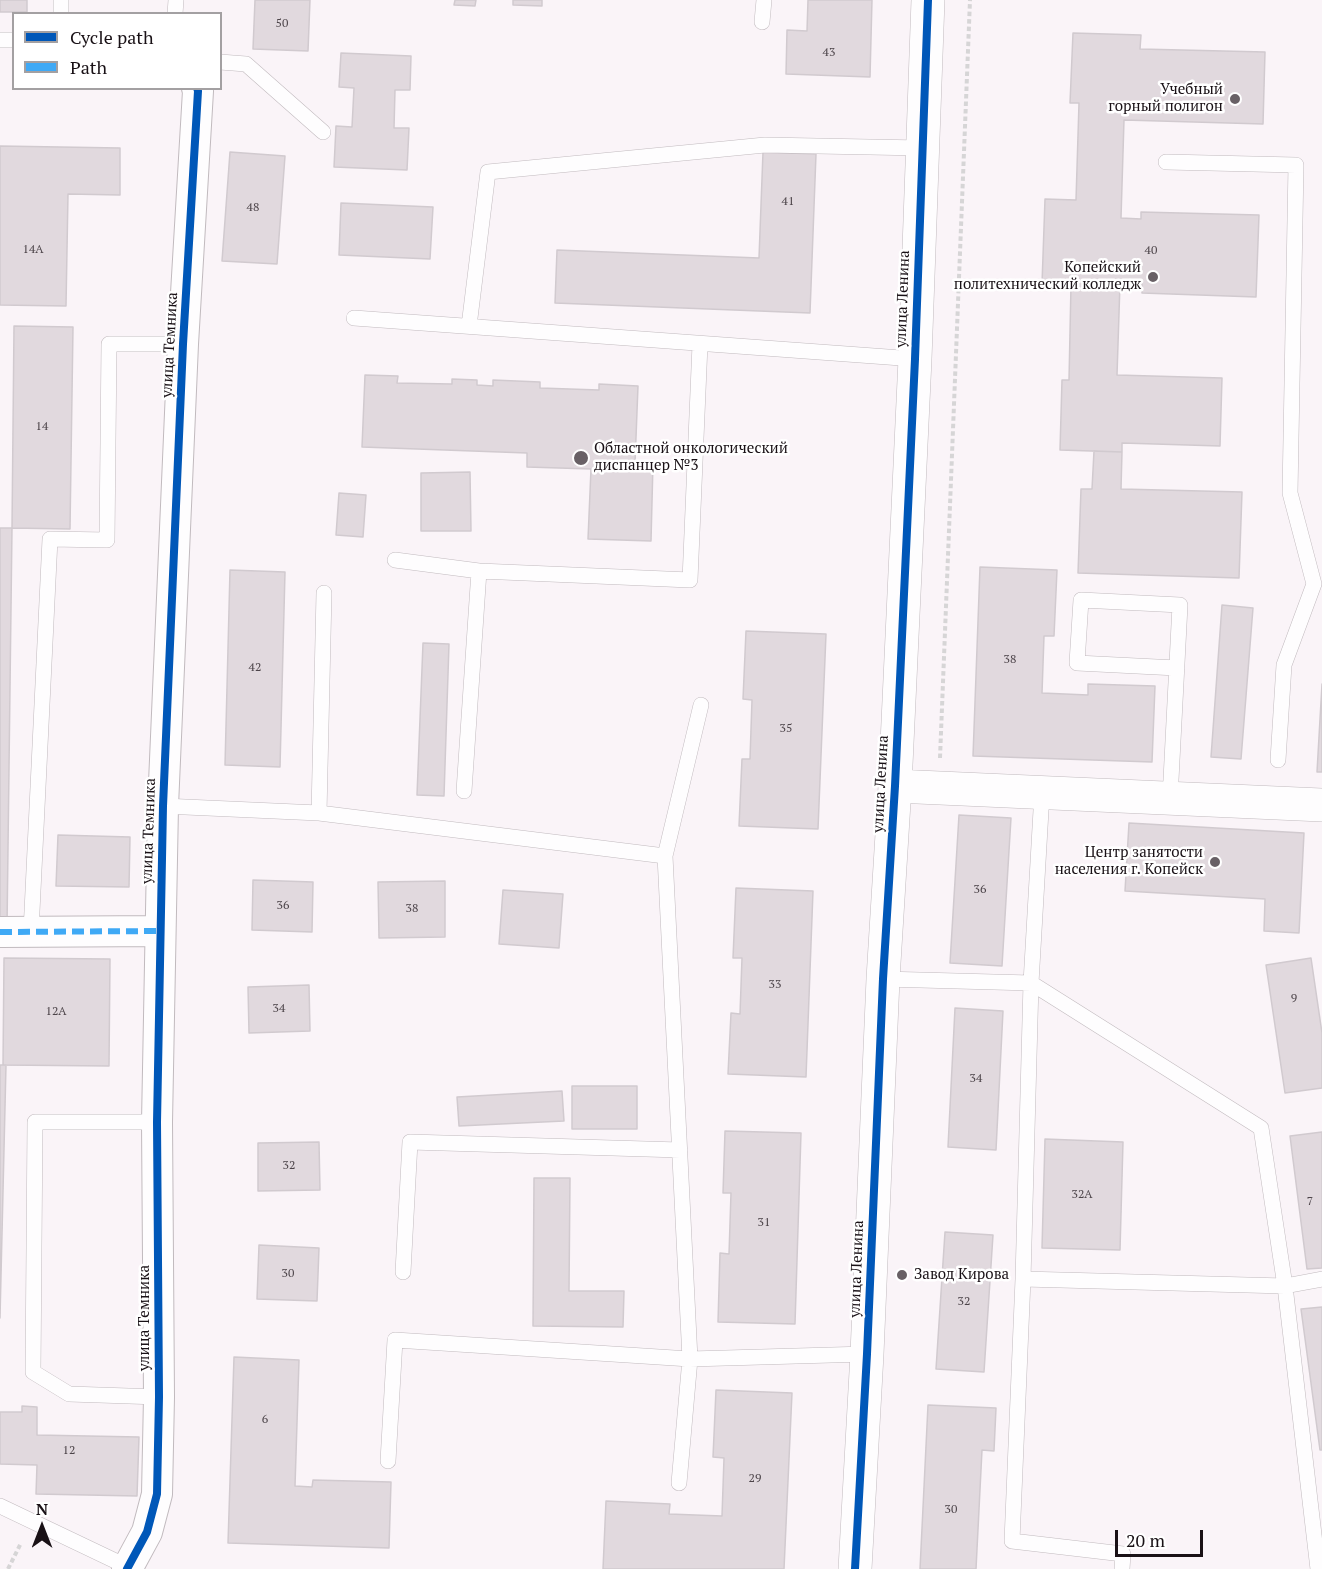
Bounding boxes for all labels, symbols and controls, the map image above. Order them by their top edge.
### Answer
legend [12,12,222,90]
house number: 50 [276,17,288,31]
text: Cycle path [70,25,154,49]
house number: 43 [823,46,835,60]
text: Path [70,55,107,79]
place label: Учебный горный полигон [1108,81,1223,116]
marker: Учебный горный полигон [1228,92,1242,106]
house number: 41 [782,195,794,209]
house number: 48 [247,201,259,215]
house number: 14А [23,243,43,257]
house number: 40 [1145,244,1157,258]
street label: улица Ленина [892,250,914,348]
place label: Копейский политехнический колледж [954,259,1141,294]
marker: Копейский политехнический колледж [1146,270,1160,284]
street label: улица Темника [158,292,182,398]
house number: 14 [36,420,48,434]
place label: Областной онкологический диспанцер №3 [594,440,788,475]
marker: Областной онкологический диспанцер №3 [572,449,590,467]
house number: 38 [1004,653,1016,667]
house number: 42 [249,661,261,675]
house number: 35 [780,722,792,736]
street label: улица Ленина [869,735,893,833]
street label: улица Темника [138,778,160,884]
place label: Центр занятости населения г. Копейск [1055,844,1203,879]
marker: Центр занятости населения г. Копейск [1208,855,1222,869]
house number: 36 [974,883,986,897]
house number: 36 [277,899,289,913]
house number: 38 [406,902,418,916]
house number: 33 [769,978,781,992]
house number: 9 [1291,992,1297,1006]
house number: 34 [273,1002,285,1016]
house number: 12А [46,1005,66,1019]
house number: 34 [970,1072,982,1086]
house number: 32 [283,1159,295,1173]
house number: 32А [1072,1188,1092,1202]
house number: 7 [1307,1195,1313,1209]
house number: 31 [758,1216,770,1230]
street label: улица Ленина [846,1220,868,1318]
street label: улица Темника [136,1265,154,1371]
place label: Завод Кирова [914,1266,1009,1284]
house number: 30 [282,1267,294,1281]
marker: Завод Кирова [895,1268,909,1282]
house number: 32 [958,1295,970,1309]
house number: 6 [262,1413,268,1427]
house number: 12 [63,1444,75,1458]
house number: 29 [749,1472,761,1486]
north arrow [12,1497,72,1557]
text: N [36,1498,48,1520]
house number: 30 [945,1503,957,1517]
scale bar [1118,1518,1206,1556]
text: 20 m [1126,1528,1165,1552]

